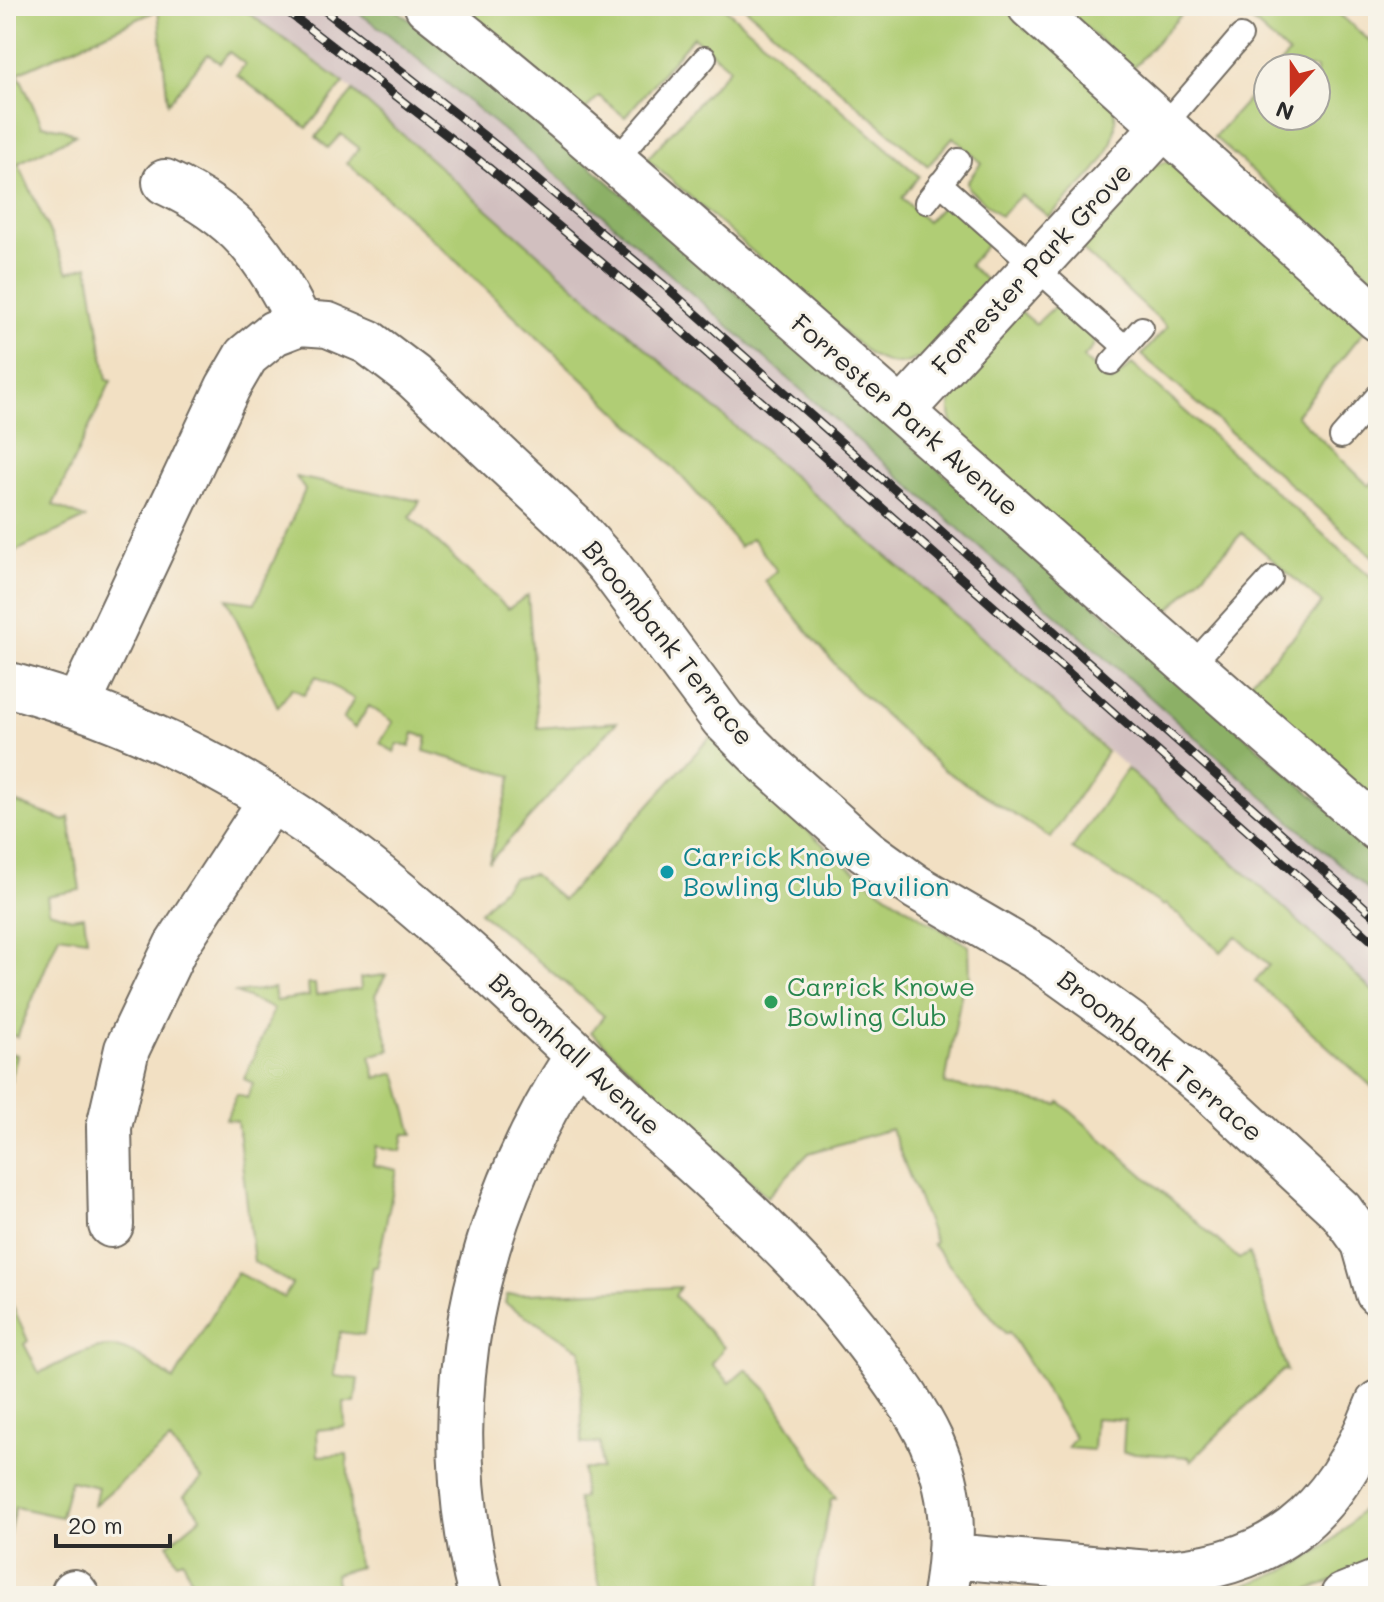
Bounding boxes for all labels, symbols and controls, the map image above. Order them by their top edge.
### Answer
north arrow [1252,52,1332,132]
text: N [1272,95,1298,128]
street label: Forrester Park Grove [924,155,1139,382]
street label: Forrester Park Avenue [785,306,1027,523]
street label: Broombank Terrace [576,533,762,752]
place label: Carrick Knowe Bowling Club Pavilion [683,839,949,903]
marker: Carrick Knowe Bowling Club Pavilion [658,863,676,881]
street label: Broombank Terrace [1051,962,1270,1148]
street label: Broomhall Avenue [483,965,669,1142]
place label: Carrick Knowe Bowling Club [787,969,975,1033]
marker: Carrick Knowe Bowling Club [762,993,780,1011]
scale bar [56,1498,170,1548]
text: 20 m [68,1509,123,1540]

